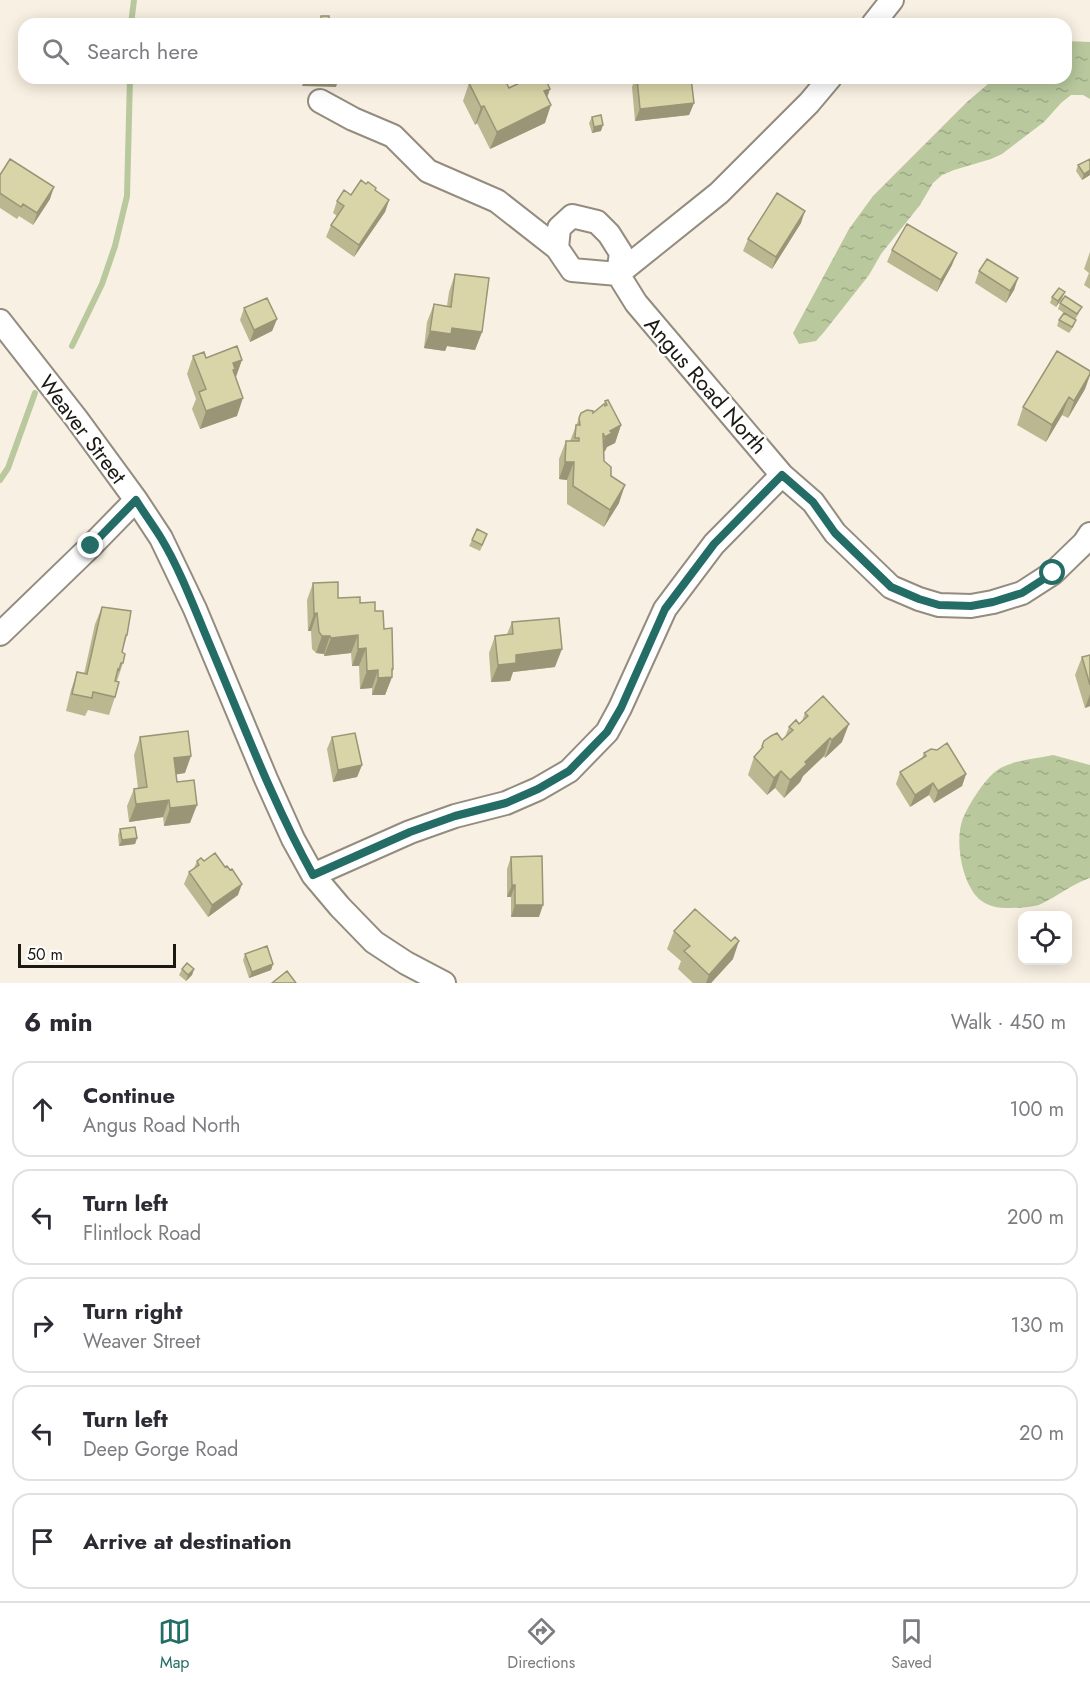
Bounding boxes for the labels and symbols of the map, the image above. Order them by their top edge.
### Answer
street label: Angus Road North [637,309,775,461]
street label: Weaver Street [31,368,135,491]
route end [77,532,103,558]
route start [1039,559,1065,585]
scale bar [18,941,176,968]

